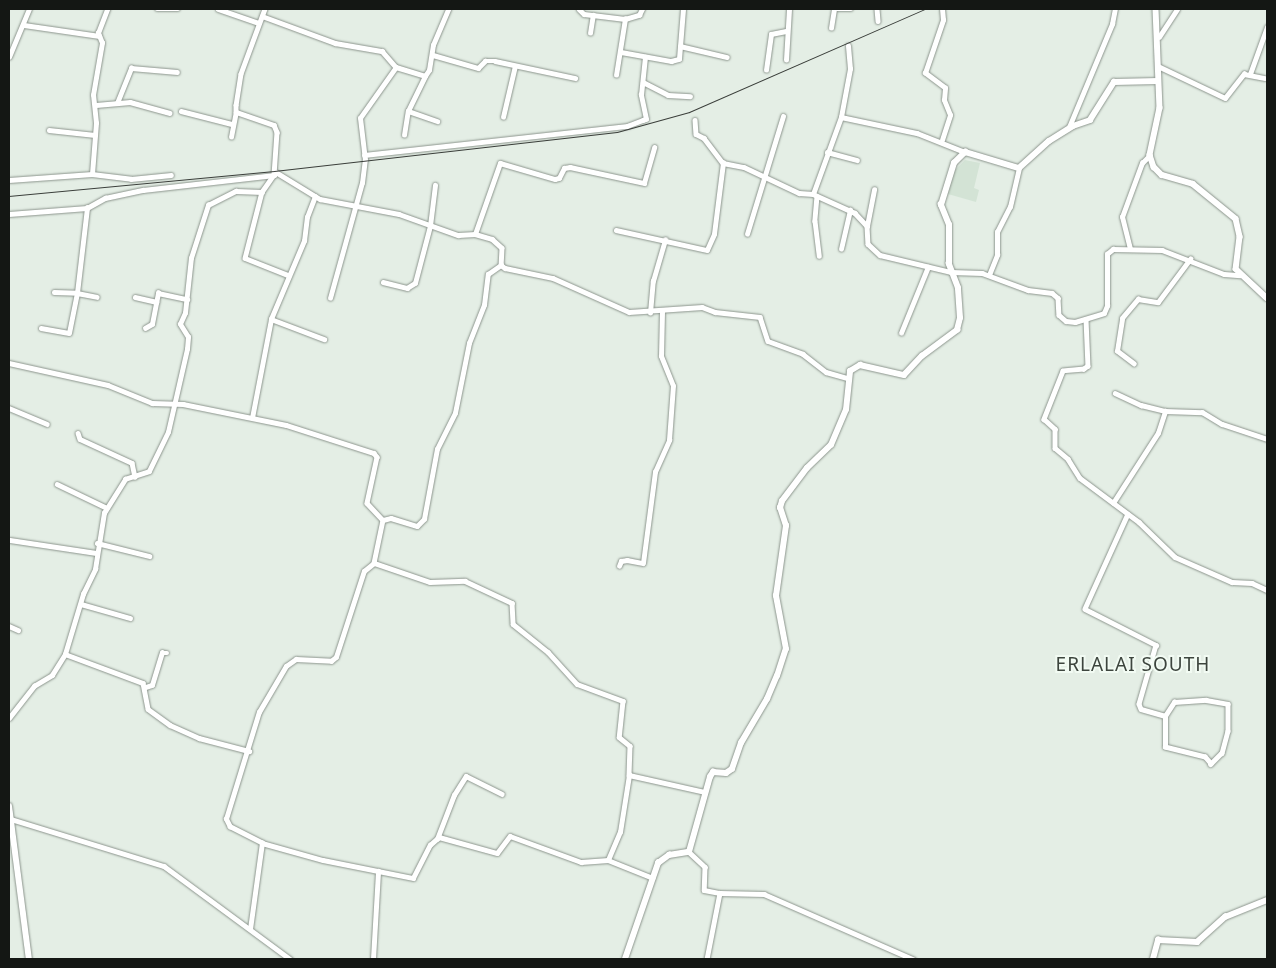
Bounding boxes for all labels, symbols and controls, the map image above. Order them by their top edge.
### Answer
district label: ERLALAI SOUTH [1054,654,1212,676]

